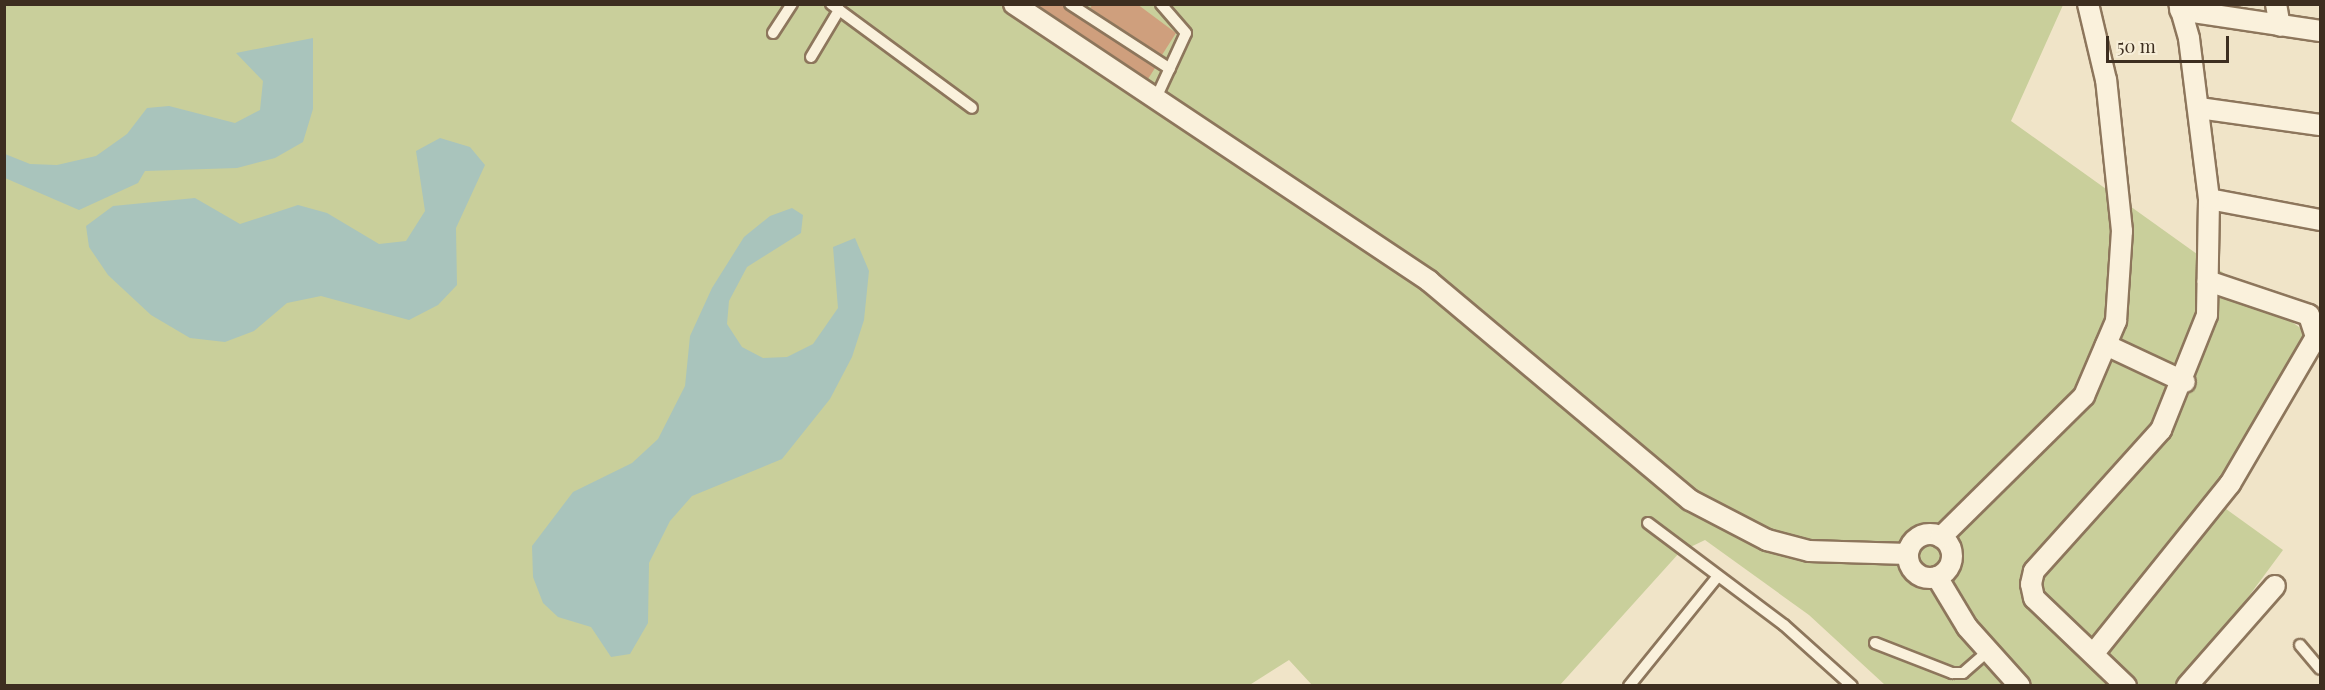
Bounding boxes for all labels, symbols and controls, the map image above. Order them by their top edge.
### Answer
scale bar [2109,24,2232,62]
text: 50 m [2117,34,2156,58]

